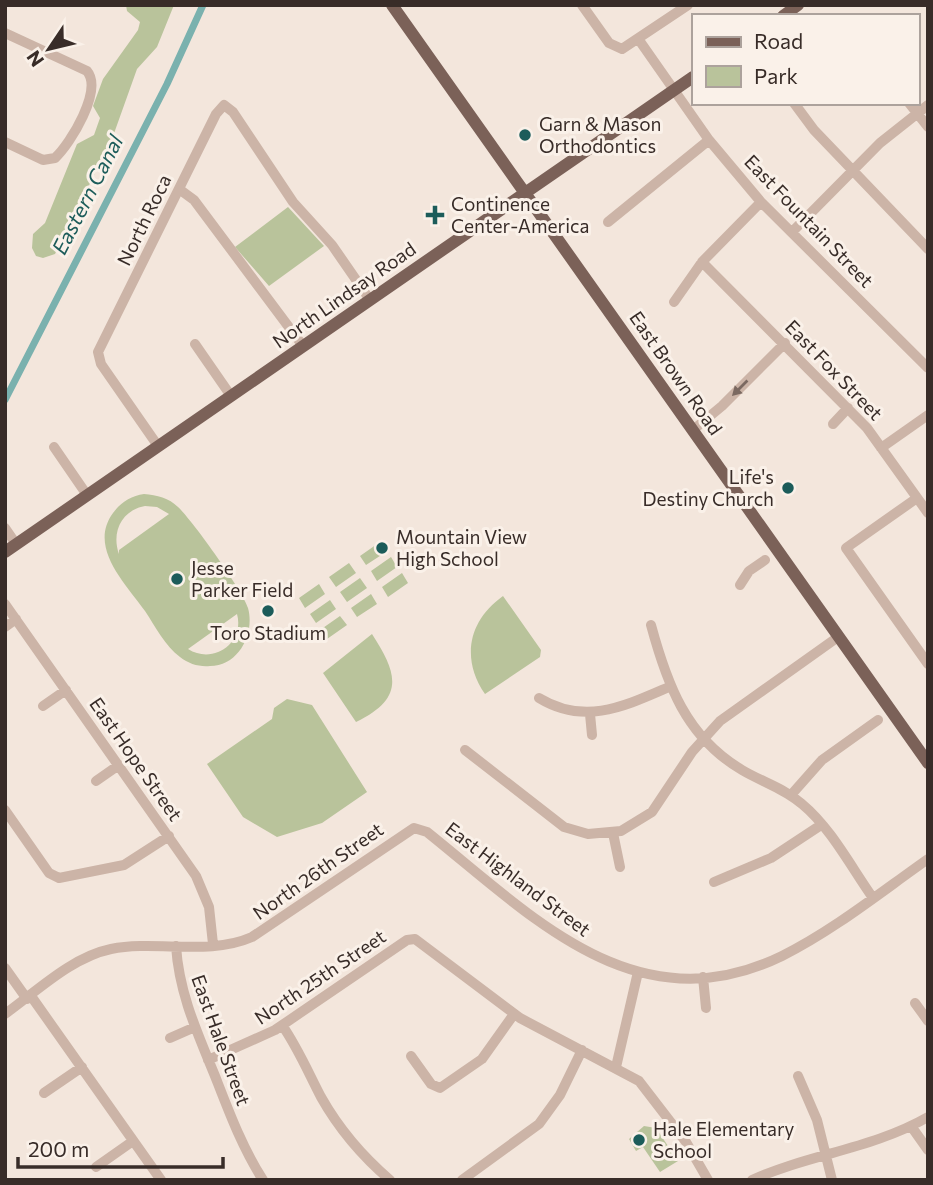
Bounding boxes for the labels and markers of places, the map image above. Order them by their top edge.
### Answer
place label: Garn & Mason Orthodontics [539,112,661,157]
marker: Garn & Mason Orthodontics [517,127,533,143]
place label: Continence Center-America [451,192,589,237]
marker: Continence Center-America [425,205,445,225]
place label: Life's Destiny Church [643,465,774,510]
marker: Life's Destiny Church [780,480,796,496]
place label: Mountain View High School [396,525,527,570]
marker: Mountain View High School [374,540,390,556]
place label: Jesse Parker Field [191,556,293,601]
marker: Jesse Parker Field [169,571,185,587]
marker: Toro Stadium [260,603,276,619]
place label: Toro Stadium [210,621,326,644]
place label: Hale Elementary School [653,1117,795,1162]
marker: Hale Elementary School [631,1132,647,1148]

